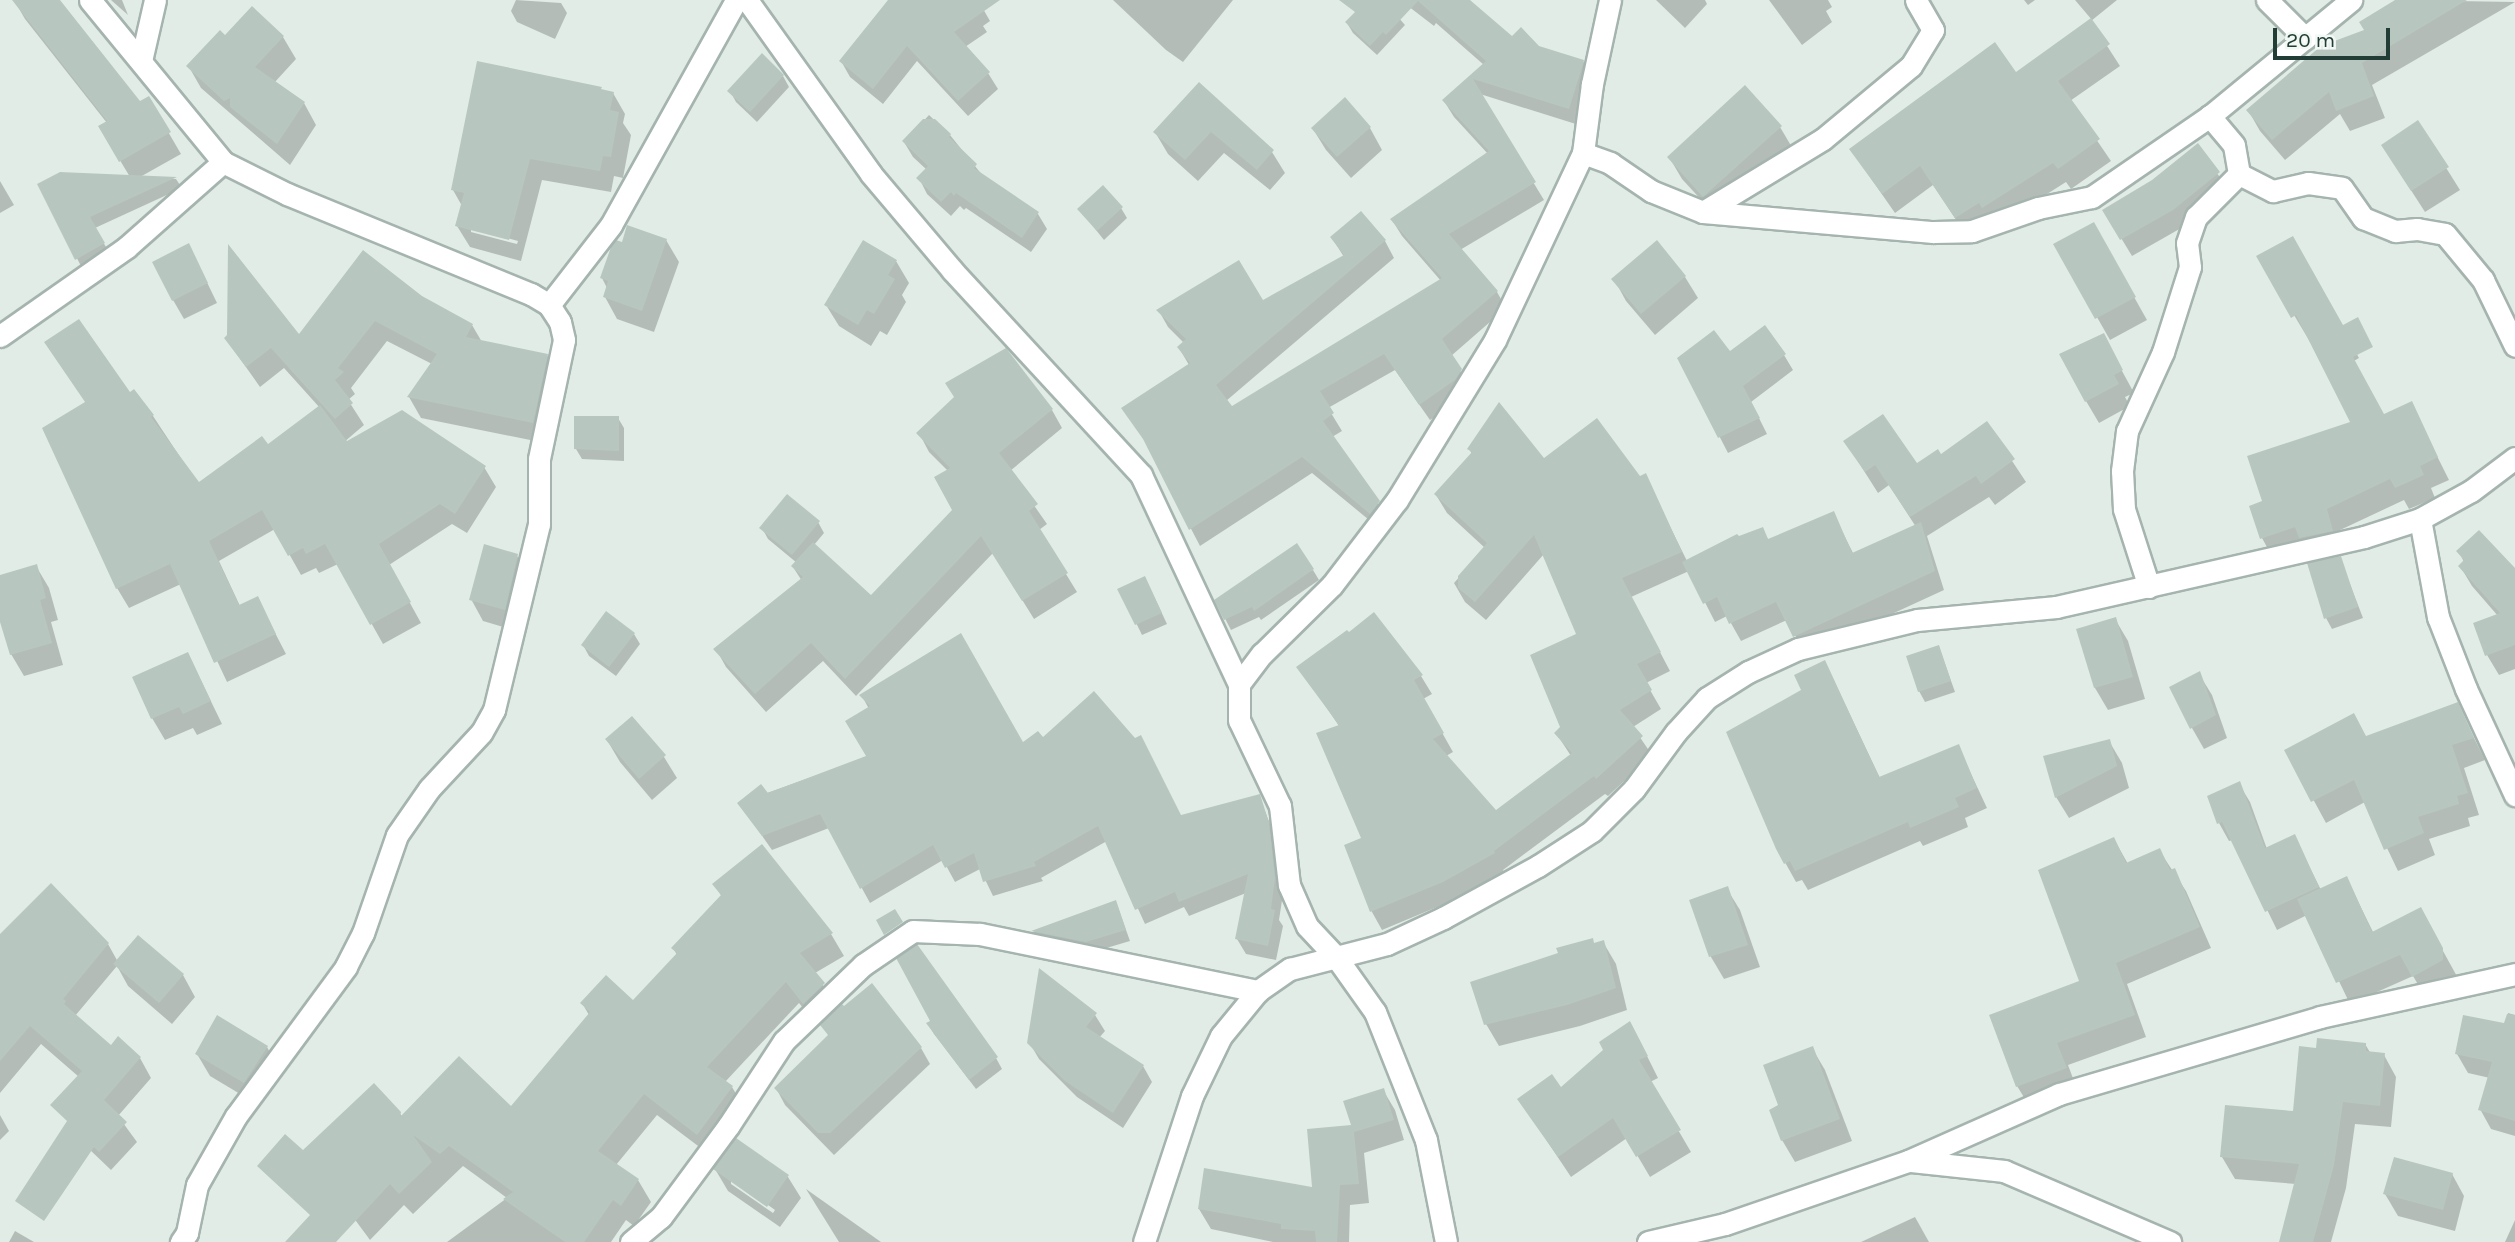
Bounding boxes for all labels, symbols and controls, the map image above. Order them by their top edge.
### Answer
scale bar [2277,14,2394,58]
text: 20 m [2286,28,2335,52]

